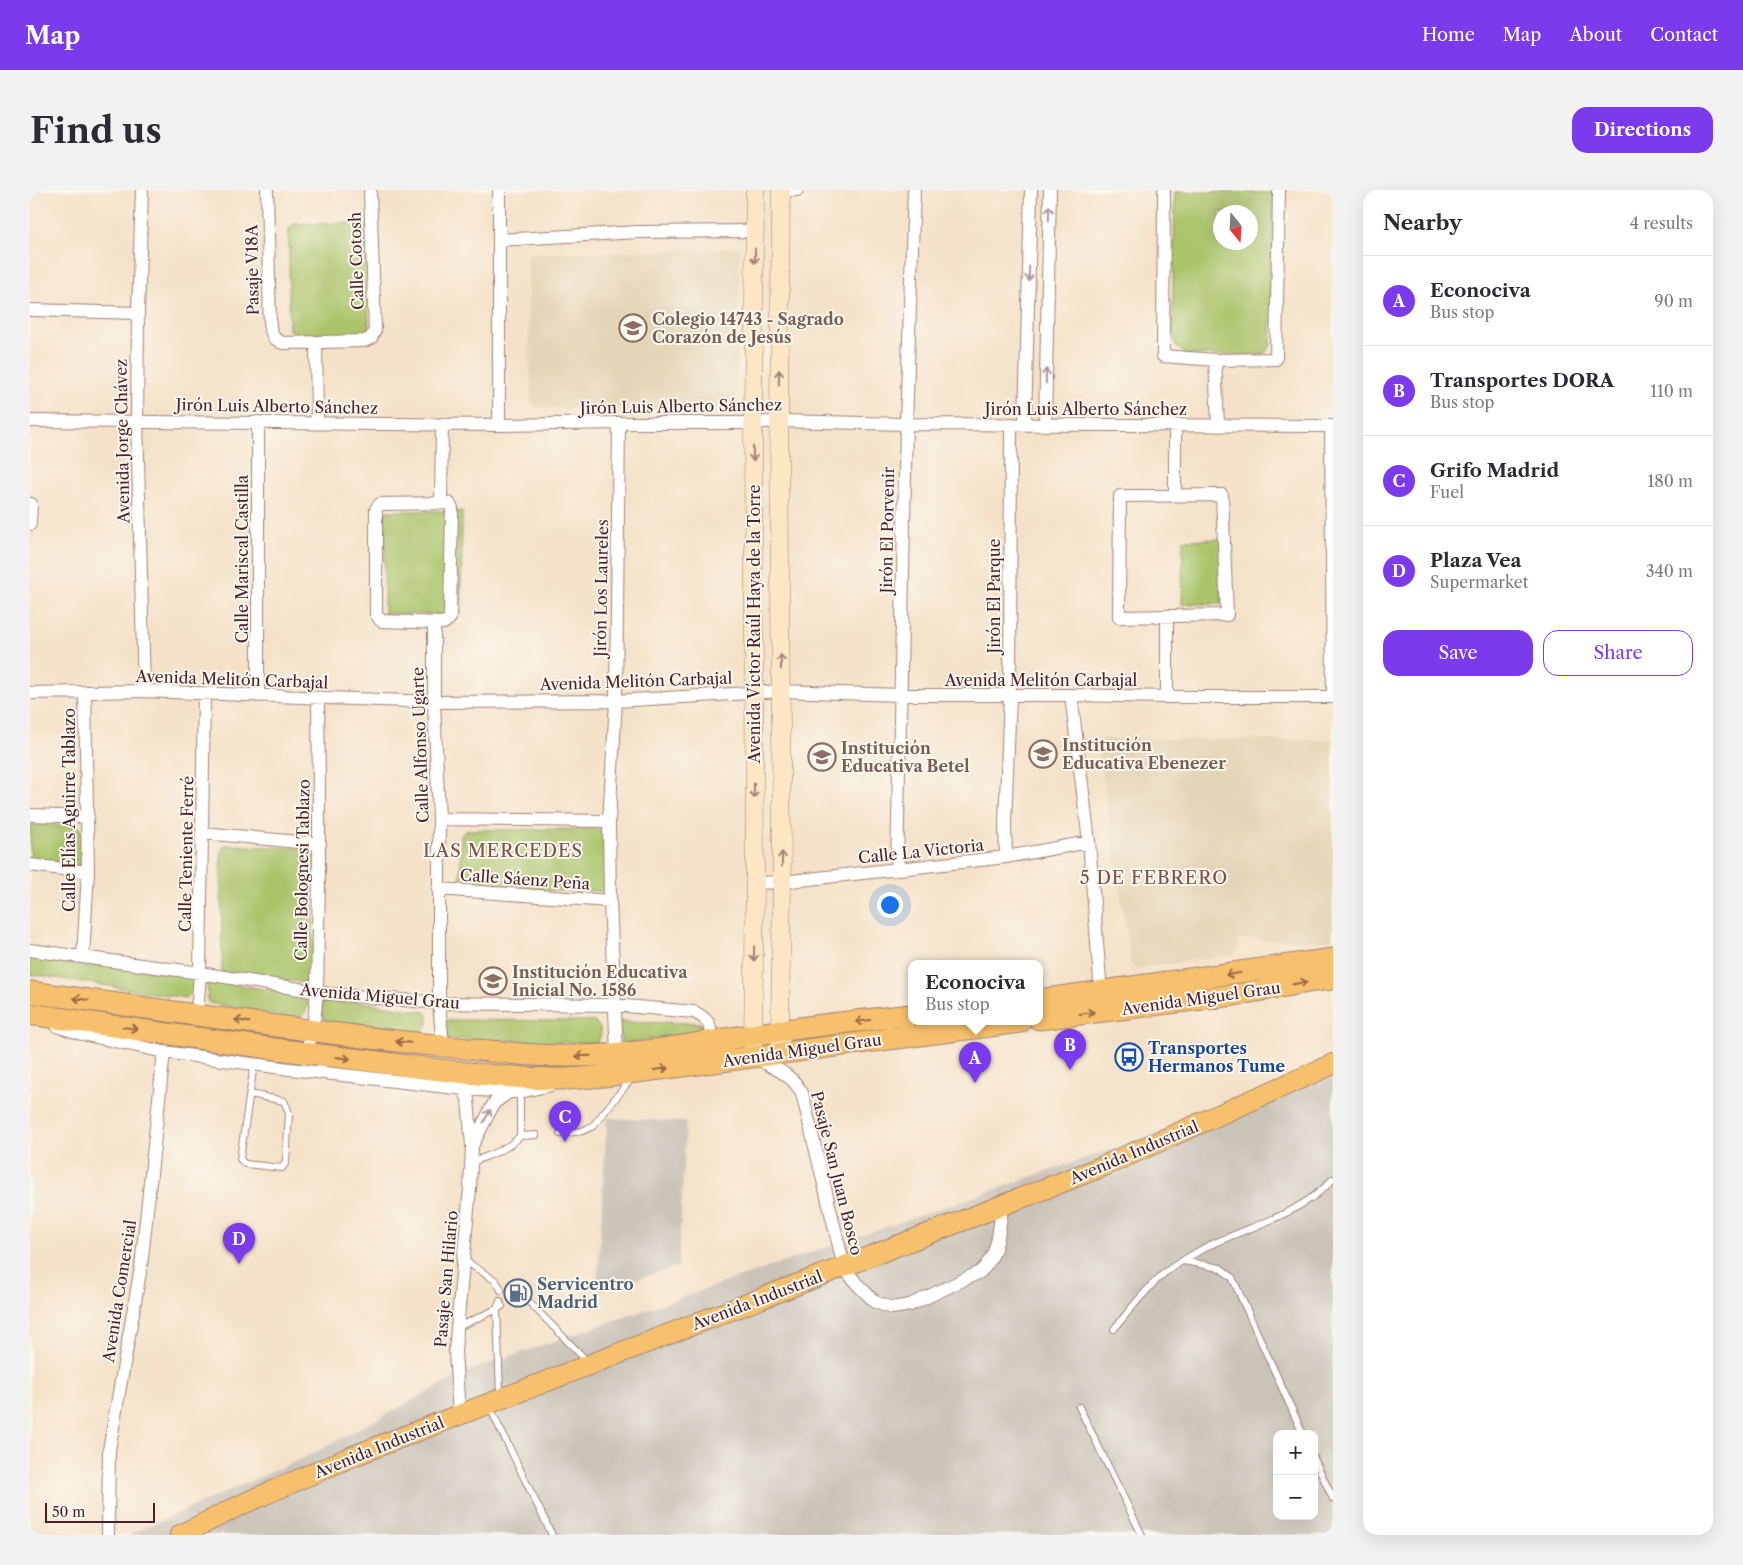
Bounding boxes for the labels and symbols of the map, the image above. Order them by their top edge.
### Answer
north arrow [1213,205,1258,250]
one-way arrow [1045,206,1054,222]
street label: Calle Cotosh [344,212,368,310]
street label: Pasaje V18A [241,223,263,316]
one-way arrow [750,248,760,264]
one-way arrow [1024,265,1034,281]
place label: Colegio 14743 - Sagrado Corazón de Jesús [652,309,844,347]
school or university icon: Colegio 14743 - Sagrado Corazón de Jesús [618,313,648,343]
street label: Avenida Jorge Chávez [111,359,133,524]
one-way arrow [1041,368,1051,384]
one-way arrow [774,369,784,385]
street label: Jirón Luis Alberto Sánchez [173,394,378,418]
street label: Jirón Luis Alberto Sánchez [577,394,782,418]
street label: Jirón Luis Alberto Sánchez [982,399,1187,419]
one-way arrow [748,445,758,461]
street label: Jirón El Porvenir [876,466,898,597]
street label: Calle Mariscal Castilla [232,474,252,643]
street label: Avenida Víctor Raúl Haya de la Torre [744,484,764,765]
street label: Jirón Los Laureles [590,519,612,660]
street label: Jirón El Parque [984,538,1004,657]
one-way arrow [776,654,786,670]
street label: Avenida Melitón Carbajal [134,666,329,692]
street label: Calle Alfonso Ugarte [407,667,433,823]
street label: Avenida Melitón Carbajal [538,668,733,694]
street label: Avenida Melitón Carbajal [944,670,1138,690]
street label: Calle Elías Aguirre Tablazo [59,708,79,912]
place label: Institución Educativa Ebenezer [1062,735,1226,773]
place label: Institución Educativa Betel [841,738,970,776]
school or university icon: Institución Educativa Ebenezer [1028,739,1058,769]
school or university icon: Institución Educativa Betel [807,742,837,772]
street label: Calle Teniente Ferré [175,776,197,932]
street label: Calle Bolognesi Tablazo [290,779,314,961]
one-way arrow [749,782,759,799]
street label: Calle La Victoria [857,834,985,868]
district label: LAS MERCEDES [423,840,583,862]
one-way arrow [777,851,787,868]
street label: Calle Sáenz Peña [459,864,591,894]
district label: 5 DE FEBRERO [1080,867,1228,889]
your location [877,892,903,918]
one-way arrow [749,945,759,961]
place label: Institución Educativa Inicial No. 1586 [512,962,688,1000]
school or university icon: Institución Educativa Inicial No. 1586 [478,966,508,996]
one-way arrow [1225,969,1241,979]
street label: Avenida Miguel Grau [1119,977,1282,1019]
one-way arrow [1292,978,1308,988]
street label: Avenida Miguel Grau [298,979,461,1013]
one-way arrow [74,994,90,1004]
one-way arrow [1079,1008,1095,1018]
one-way arrow [235,1016,251,1026]
one-way arrow [855,1016,871,1026]
one-way arrow [122,1024,138,1034]
street label: Avenida Miguel Grau [720,1029,883,1071]
pin: B [1054,1029,1086,1070]
one-way arrow [396,1037,412,1047]
place label: Transportes Hermanos Tume [1148,1038,1285,1076]
pin: A [959,1042,991,1083]
bus stop icon: Transportes Hermanos Tume [1114,1042,1144,1072]
one-way arrow [575,1051,591,1061]
one-way arrow [335,1053,351,1063]
one-way arrow [653,1064,669,1074]
street label: Pasaje San Juan Bosco [807,1089,867,1257]
pin: C [549,1101,581,1142]
one-way arrow [483,1109,492,1124]
street label: Avenida Industrial [1066,1116,1202,1189]
street label: Pasaje San Hilario [430,1210,462,1348]
street label: Avenida Comercial [98,1218,140,1365]
pin: D [223,1223,255,1264]
street label: Avenida Industrial [688,1266,825,1334]
place label: Servicentro Madrid [537,1274,634,1312]
fuel station icon: Servicentro Madrid [503,1278,533,1308]
street label: Avenida Industrial [310,1412,447,1483]
scale bar [45,1500,155,1523]

